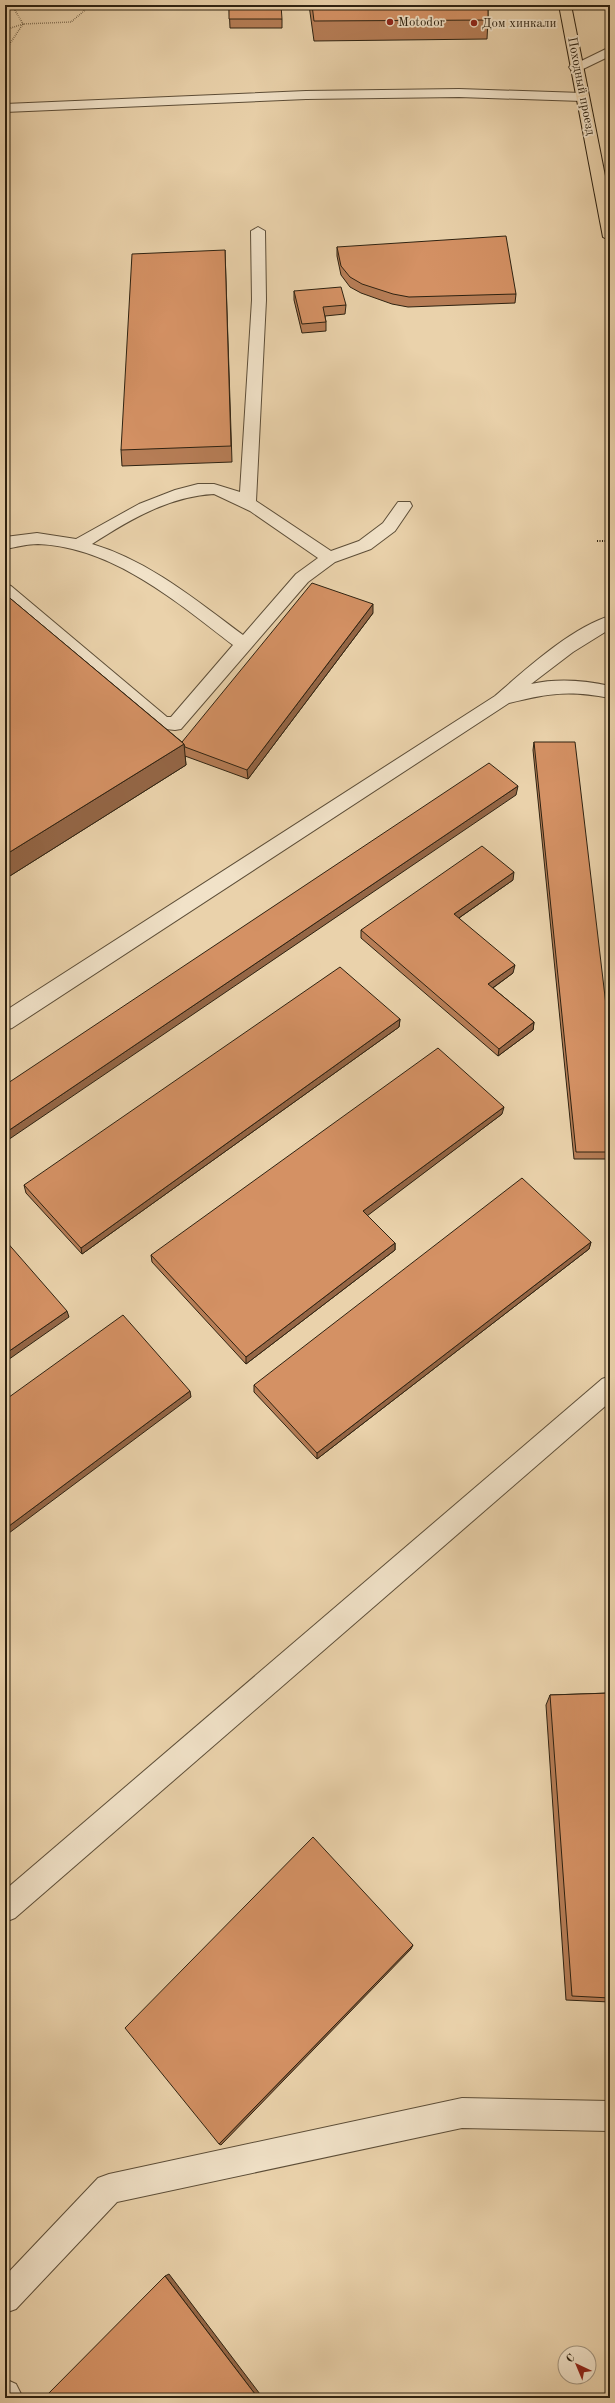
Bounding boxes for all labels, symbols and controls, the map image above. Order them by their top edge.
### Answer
place label: Motodor [398,16,446,29]
marker: Motodor [385,17,395,27]
place label: Дом хинкали [482,17,557,30]
marker: Дом хинкали [469,18,479,28]
street label: Походный проезд [565,36,597,137]
north arrow [557,2345,597,2385]
text: С [565,2352,578,2365]

